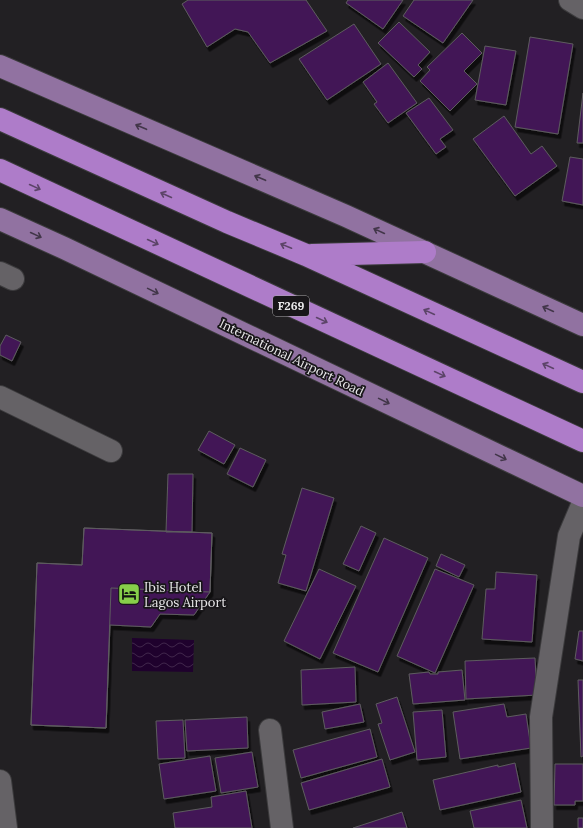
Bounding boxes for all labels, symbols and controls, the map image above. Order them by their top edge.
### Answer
one-way arrow [135,122,147,130]
one-way arrow [254,174,266,181]
one-way arrow [29,183,41,191]
one-way arrow [161,191,173,198]
one-way arrow [373,227,385,234]
one-way arrow [29,232,41,239]
one-way arrow [147,239,159,246]
one-way arrow [280,242,292,250]
one-way arrow [147,288,159,295]
road number: F269 [273,296,309,316]
one-way arrow [542,305,554,312]
one-way arrow [424,307,436,315]
street label: International Airport Road [217,315,367,400]
one-way arrow [316,317,328,324]
one-way arrow [542,362,554,369]
one-way arrow [434,371,446,378]
one-way arrow [378,398,390,405]
one-way arrow [495,454,507,461]
place label: Ibis Hotel Lagos Airport [144,579,226,611]
hotel icon: Ibis Hotel Lagos Airport [116,581,142,607]

